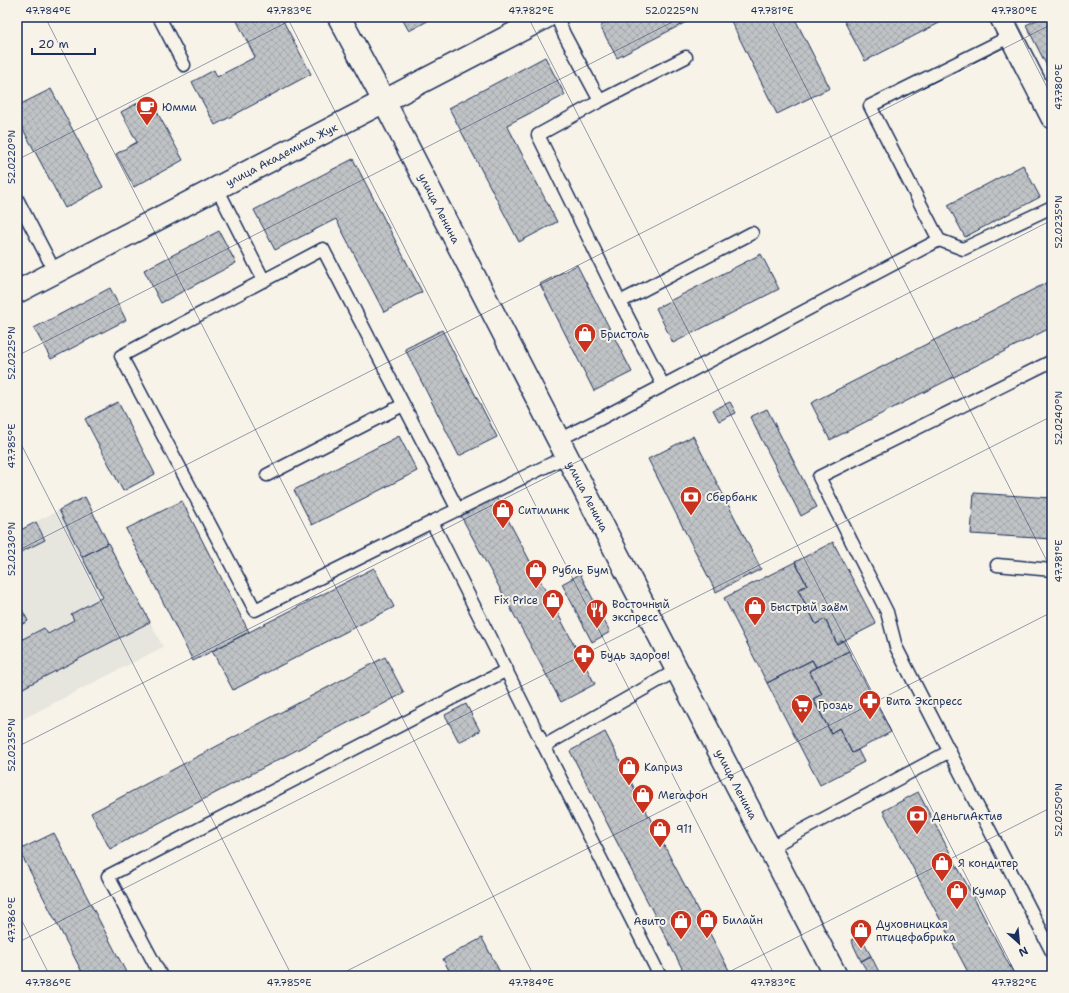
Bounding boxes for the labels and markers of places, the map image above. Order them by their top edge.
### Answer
cafe icon: Юмми [134,94,160,127]
place label: Юмми [162,100,197,115]
shop icon: Бристоль [572,321,598,354]
place label: Бристоль [600,327,650,342]
bank icon: Сбербанк [678,484,704,517]
place label: Сбербанк [706,490,757,505]
shop icon: Ситилинк [490,497,516,530]
place label: Ситилинк [518,503,570,518]
shop icon: Рубль Бум [523,557,549,590]
place label: Рубль Бум [552,563,609,578]
shop icon: Fix Price [540,587,566,620]
place label: Fix Price [494,593,538,608]
shop icon: Быстрый заём [742,594,768,627]
restaurant icon: Восточный экспресс [584,597,610,630]
place label: Восточный экспресс [612,597,670,625]
place label: Быстрый заём [770,600,849,615]
pharmacy icon: Будь здоров! [571,642,597,675]
place label: Будь здоров! [600,648,670,663]
pharmacy icon: Вита Экспресс [857,688,883,721]
supermarket icon: Гроздь [789,692,815,725]
place label: Вита Экспресс [886,694,963,709]
place label: Гроздь [818,698,853,713]
shop icon: Каприз [616,754,642,787]
place label: Каприз [644,760,683,775]
shop icon: Мегафон [630,782,656,815]
place label: Мегафон [658,788,708,803]
bank icon: ДеньгиАктив [904,803,930,836]
place label: ДеньгиАктив [932,809,1002,824]
shop icon: 911 [647,816,673,849]
place label: 911 [676,822,692,837]
shop icon: Я кондитер [929,850,955,883]
place label: Я кондитер [958,856,1018,871]
shop icon: Кумар [944,878,970,911]
place label: Кумар [972,884,1007,899]
shop icon: Билайн [694,907,720,940]
shop icon: Авито [668,908,694,941]
place label: Билайн [722,913,763,928]
place label: Авито [633,914,666,929]
shop icon: Духовницкая птицефабрика [848,917,874,950]
place label: Духовницкая птицефабрика [876,917,956,945]

